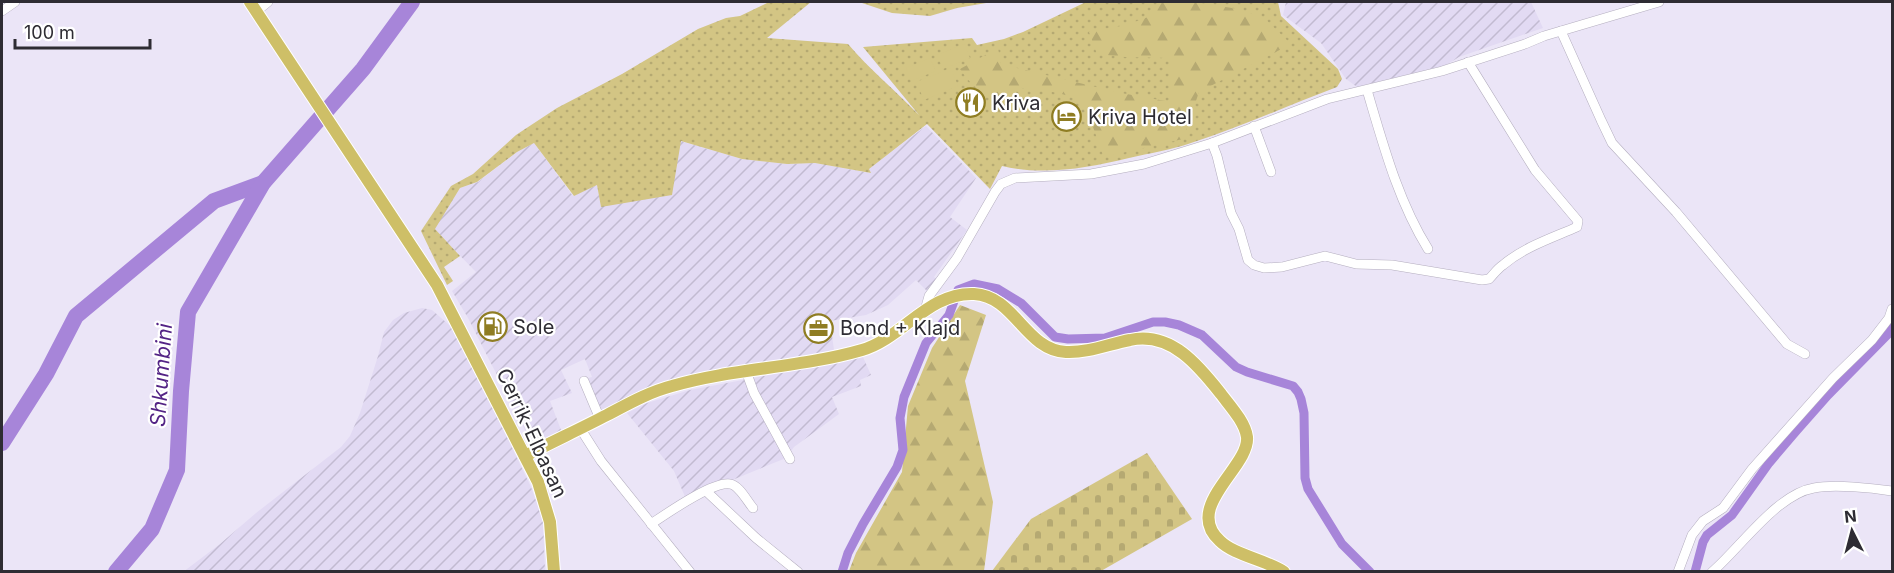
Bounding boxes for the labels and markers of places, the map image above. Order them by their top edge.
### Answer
restaurant icon: Kriva [955,87,987,119]
place label: Kriva [992,91,1041,115]
hotel icon: Kriva Hotel [1051,101,1083,133]
place label: Kriva Hotel [1088,105,1192,129]
fuel station icon: Sole [476,311,508,343]
office icon: Bond + Klajd [803,312,835,344]
place label: Sole [513,315,554,339]
place label: Bond + Klajd [840,316,960,340]

